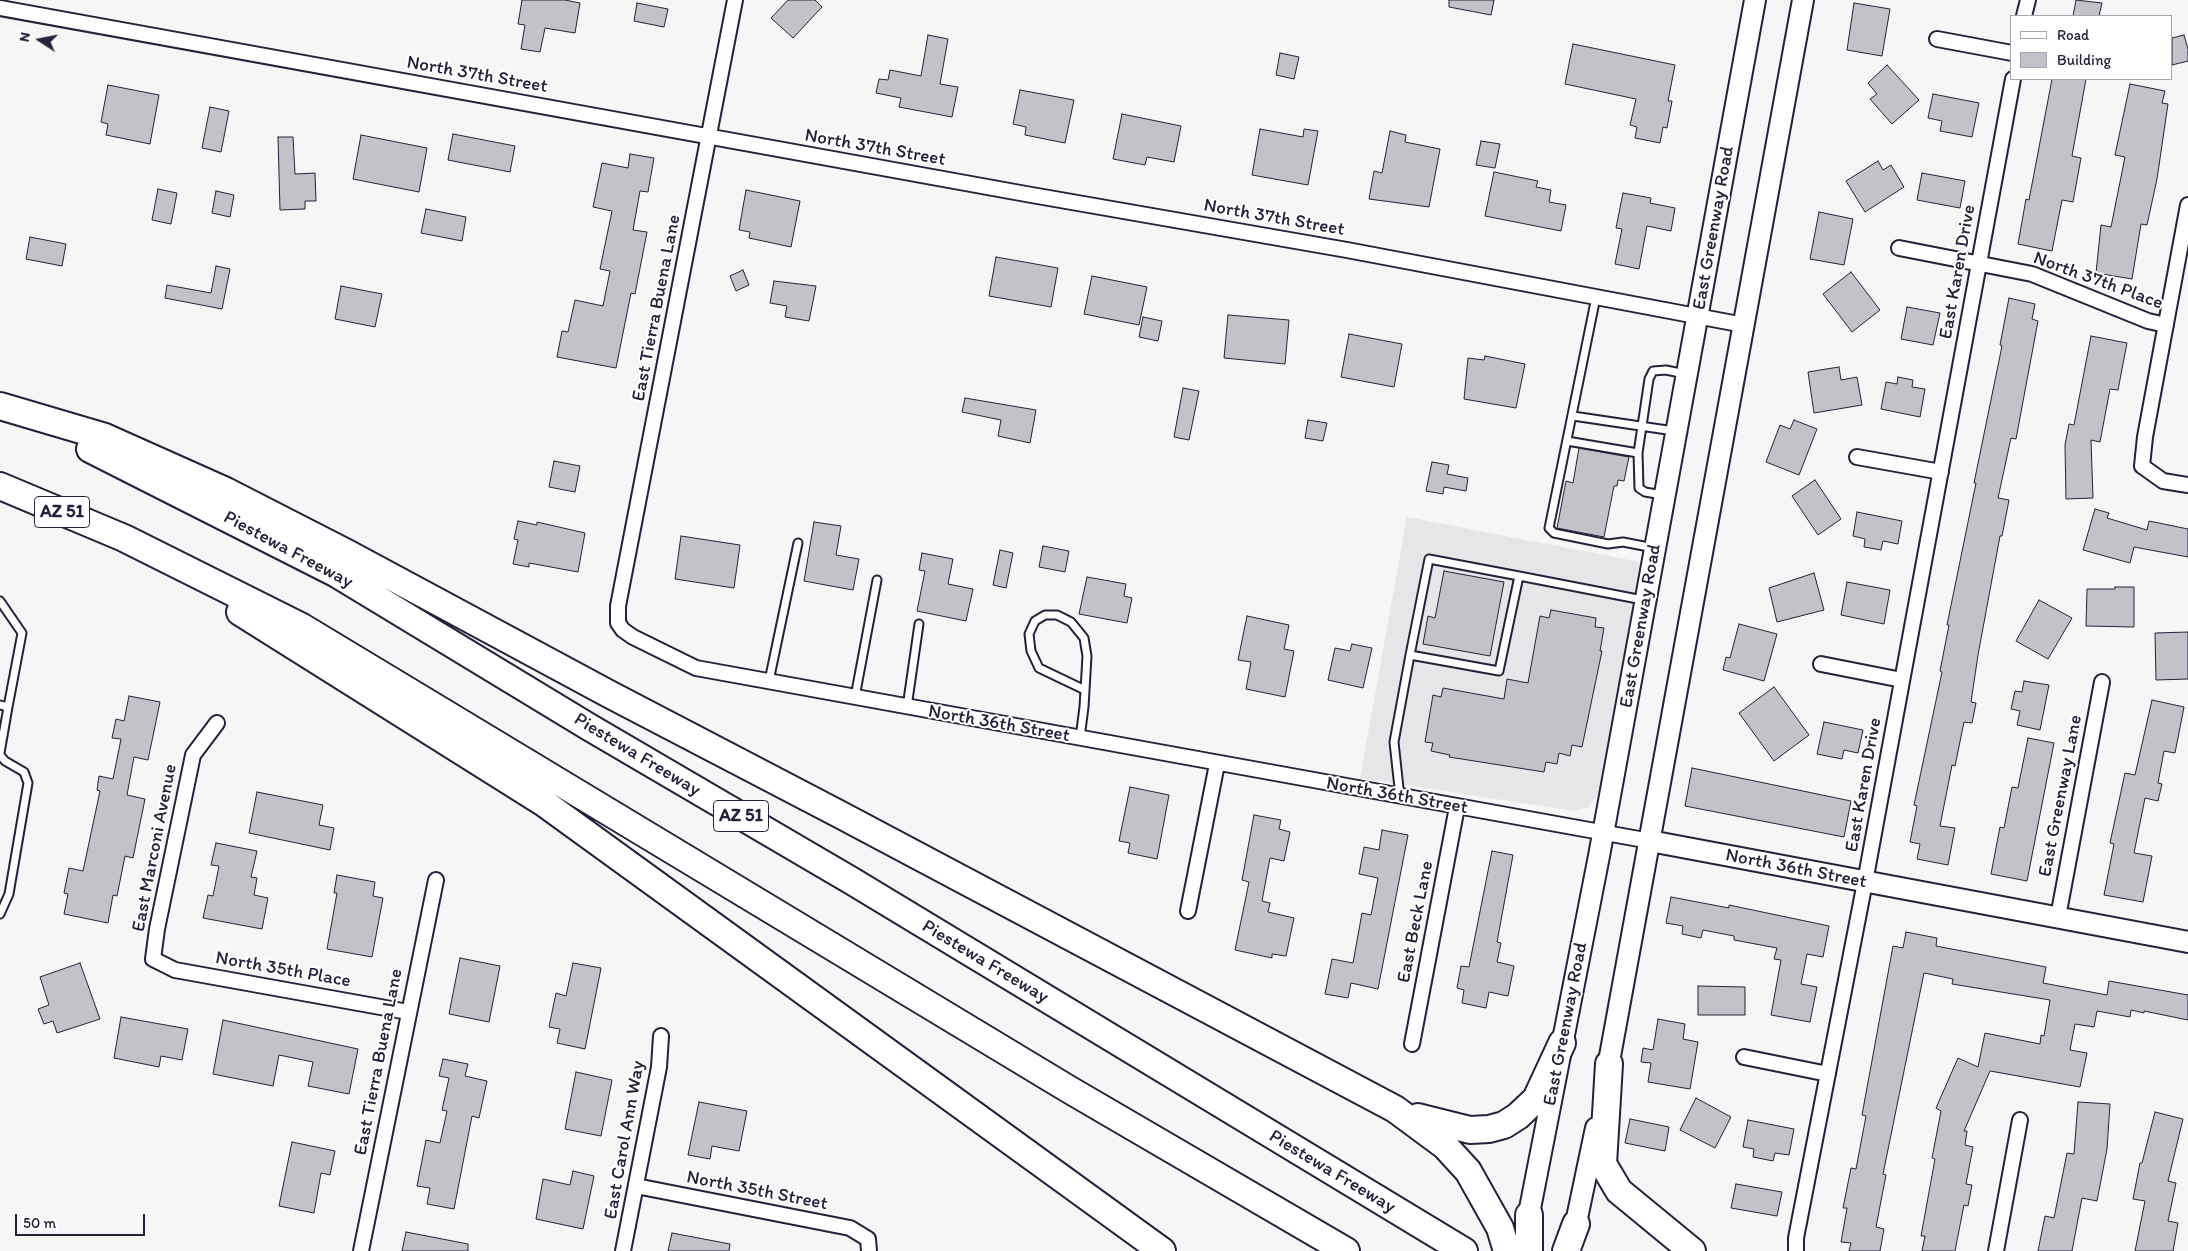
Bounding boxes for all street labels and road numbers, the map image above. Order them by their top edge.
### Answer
street label: North 37th Street [405,51,549,99]
street label: North 37th Street [803,124,947,172]
street label: East Greenway Road [1688,144,1740,312]
street label: North 37th Street [1202,194,1346,242]
street label: East Karen Drive [1935,203,1981,341]
street label: East Tierra Buena Lane [628,213,686,403]
street label: North 37th Place [2030,247,2166,315]
road number: AZ 51 [34,497,90,528]
street label: Piestewa Freeway [219,506,357,594]
street label: East Greenway Road [1615,542,1667,710]
street label: North 36th Street [926,700,1072,748]
street label: Piestewa Freeway [570,708,704,802]
street label: East Greenway Lane [2034,713,2088,879]
street label: East Karen Drive [1841,716,1887,854]
street label: East Marconi Avenue [128,762,182,934]
street label: North 36th Street [1324,772,1470,820]
road number: AZ 51 [714,800,768,831]
street label: North 36th Street [1723,844,1869,894]
street label: East Beck Lane [1393,859,1439,985]
street label: Piestewa Freeway [918,915,1052,1009]
street label: East Greenway Road [1539,940,1593,1108]
street label: North 35th Place [214,947,352,993]
street label: East Tierra Buena Lane [350,967,408,1157]
street label: East Carol Ann Way [600,1059,650,1221]
street label: Piestewa Freeway [1265,1125,1399,1219]
street label: North 35th Street [685,1166,829,1216]

